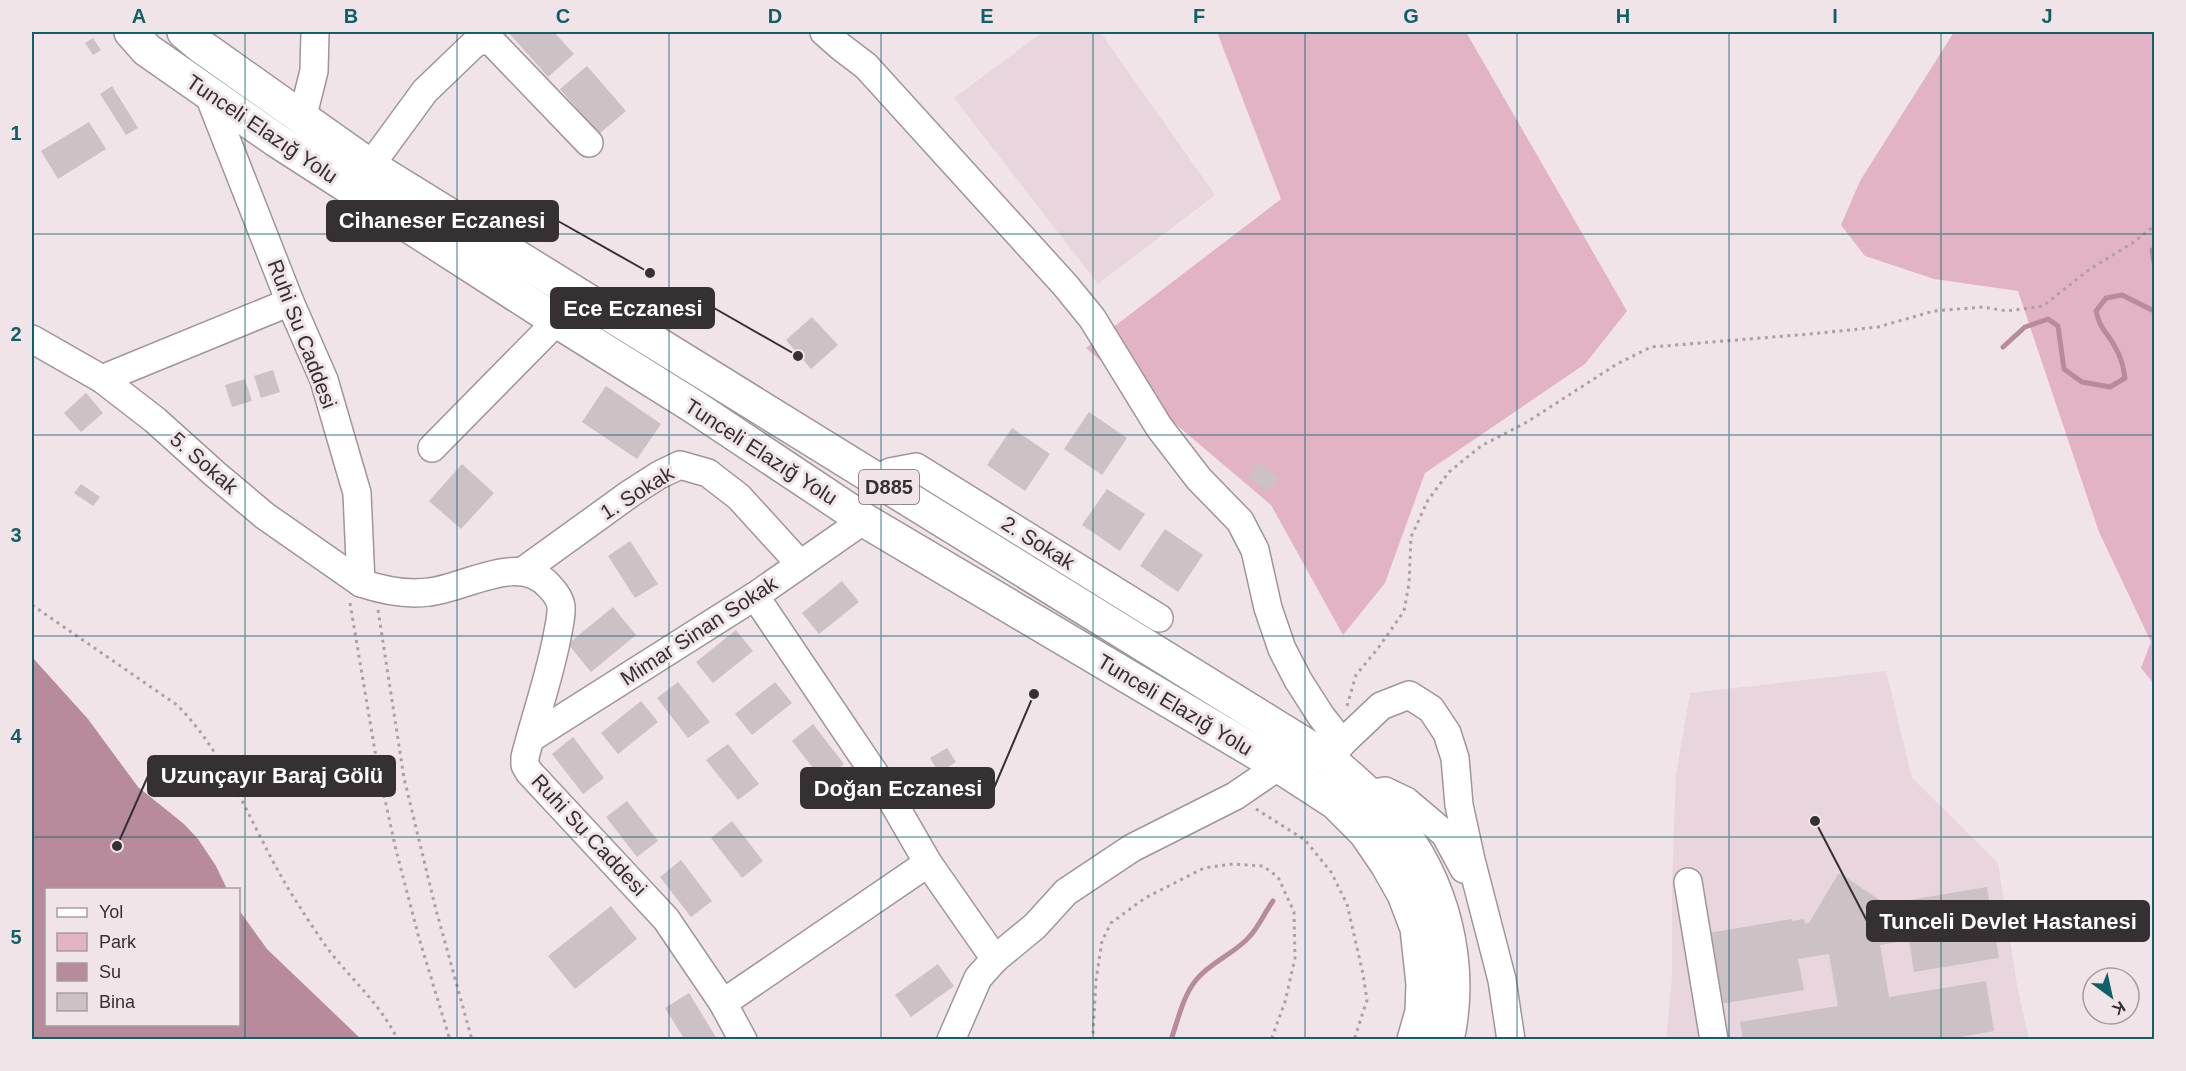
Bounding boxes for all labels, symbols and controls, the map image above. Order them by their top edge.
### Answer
text: A [132,5,146,27]
text: B [344,5,358,27]
text: C [556,5,570,27]
text: D [768,5,782,27]
text: E [980,5,994,27]
text: F [1193,5,1205,27]
text: G [1403,5,1419,27]
text: H [1616,5,1630,27]
text: I [1832,5,1838,27]
text: J [2041,5,2053,27]
street label: Tunceli Elazığ Yolu [183,70,342,188]
text: 1 [10,122,22,144]
callout: Cihaneser Eczanesi [327,201,558,241]
text: Cihaneser Eczanesi [339,208,545,233]
street label: Ruhi Su Caddesi [263,256,341,412]
callout: Ece Eczanesi [551,288,714,328]
text: Ece Eczanesi [563,296,703,321]
text: 2 [10,323,22,345]
street label: Tunceli Elazığ Yolu [681,394,842,509]
street label: 5. Sokak [166,427,243,498]
street label: 1. Sokak [596,461,678,524]
road number: D885 [859,470,919,504]
street label: 2. Sokak [998,511,1079,574]
text: 3 [10,524,22,546]
street label: Mimar Sinan Sokak [616,571,782,690]
street label: Tunceli Elazığ Yolu [1094,649,1257,760]
text: 4 [10,725,22,747]
callout: Uzunçayır Baraj Gölü [148,756,395,796]
text: Uzunçayır Baraj Gölü [161,763,383,788]
callout: Doğan Eczanesi [801,768,994,808]
street label: Ruhi Su Caddesi [527,769,652,900]
text: Doğan Eczanesi [814,776,982,801]
legend [45,888,240,1026]
callout: Tunceli Devlet Hastanesi [1867,901,2149,941]
text: Yol [99,902,123,922]
text: Tunceli Devlet Hastanesi [1879,909,2137,934]
text: 5 [10,926,22,948]
text: Park [99,932,137,952]
text: Su [99,962,121,982]
north arrow [2081,966,2141,1026]
text: Bina [99,992,136,1012]
text: K [2109,998,2128,1019]

